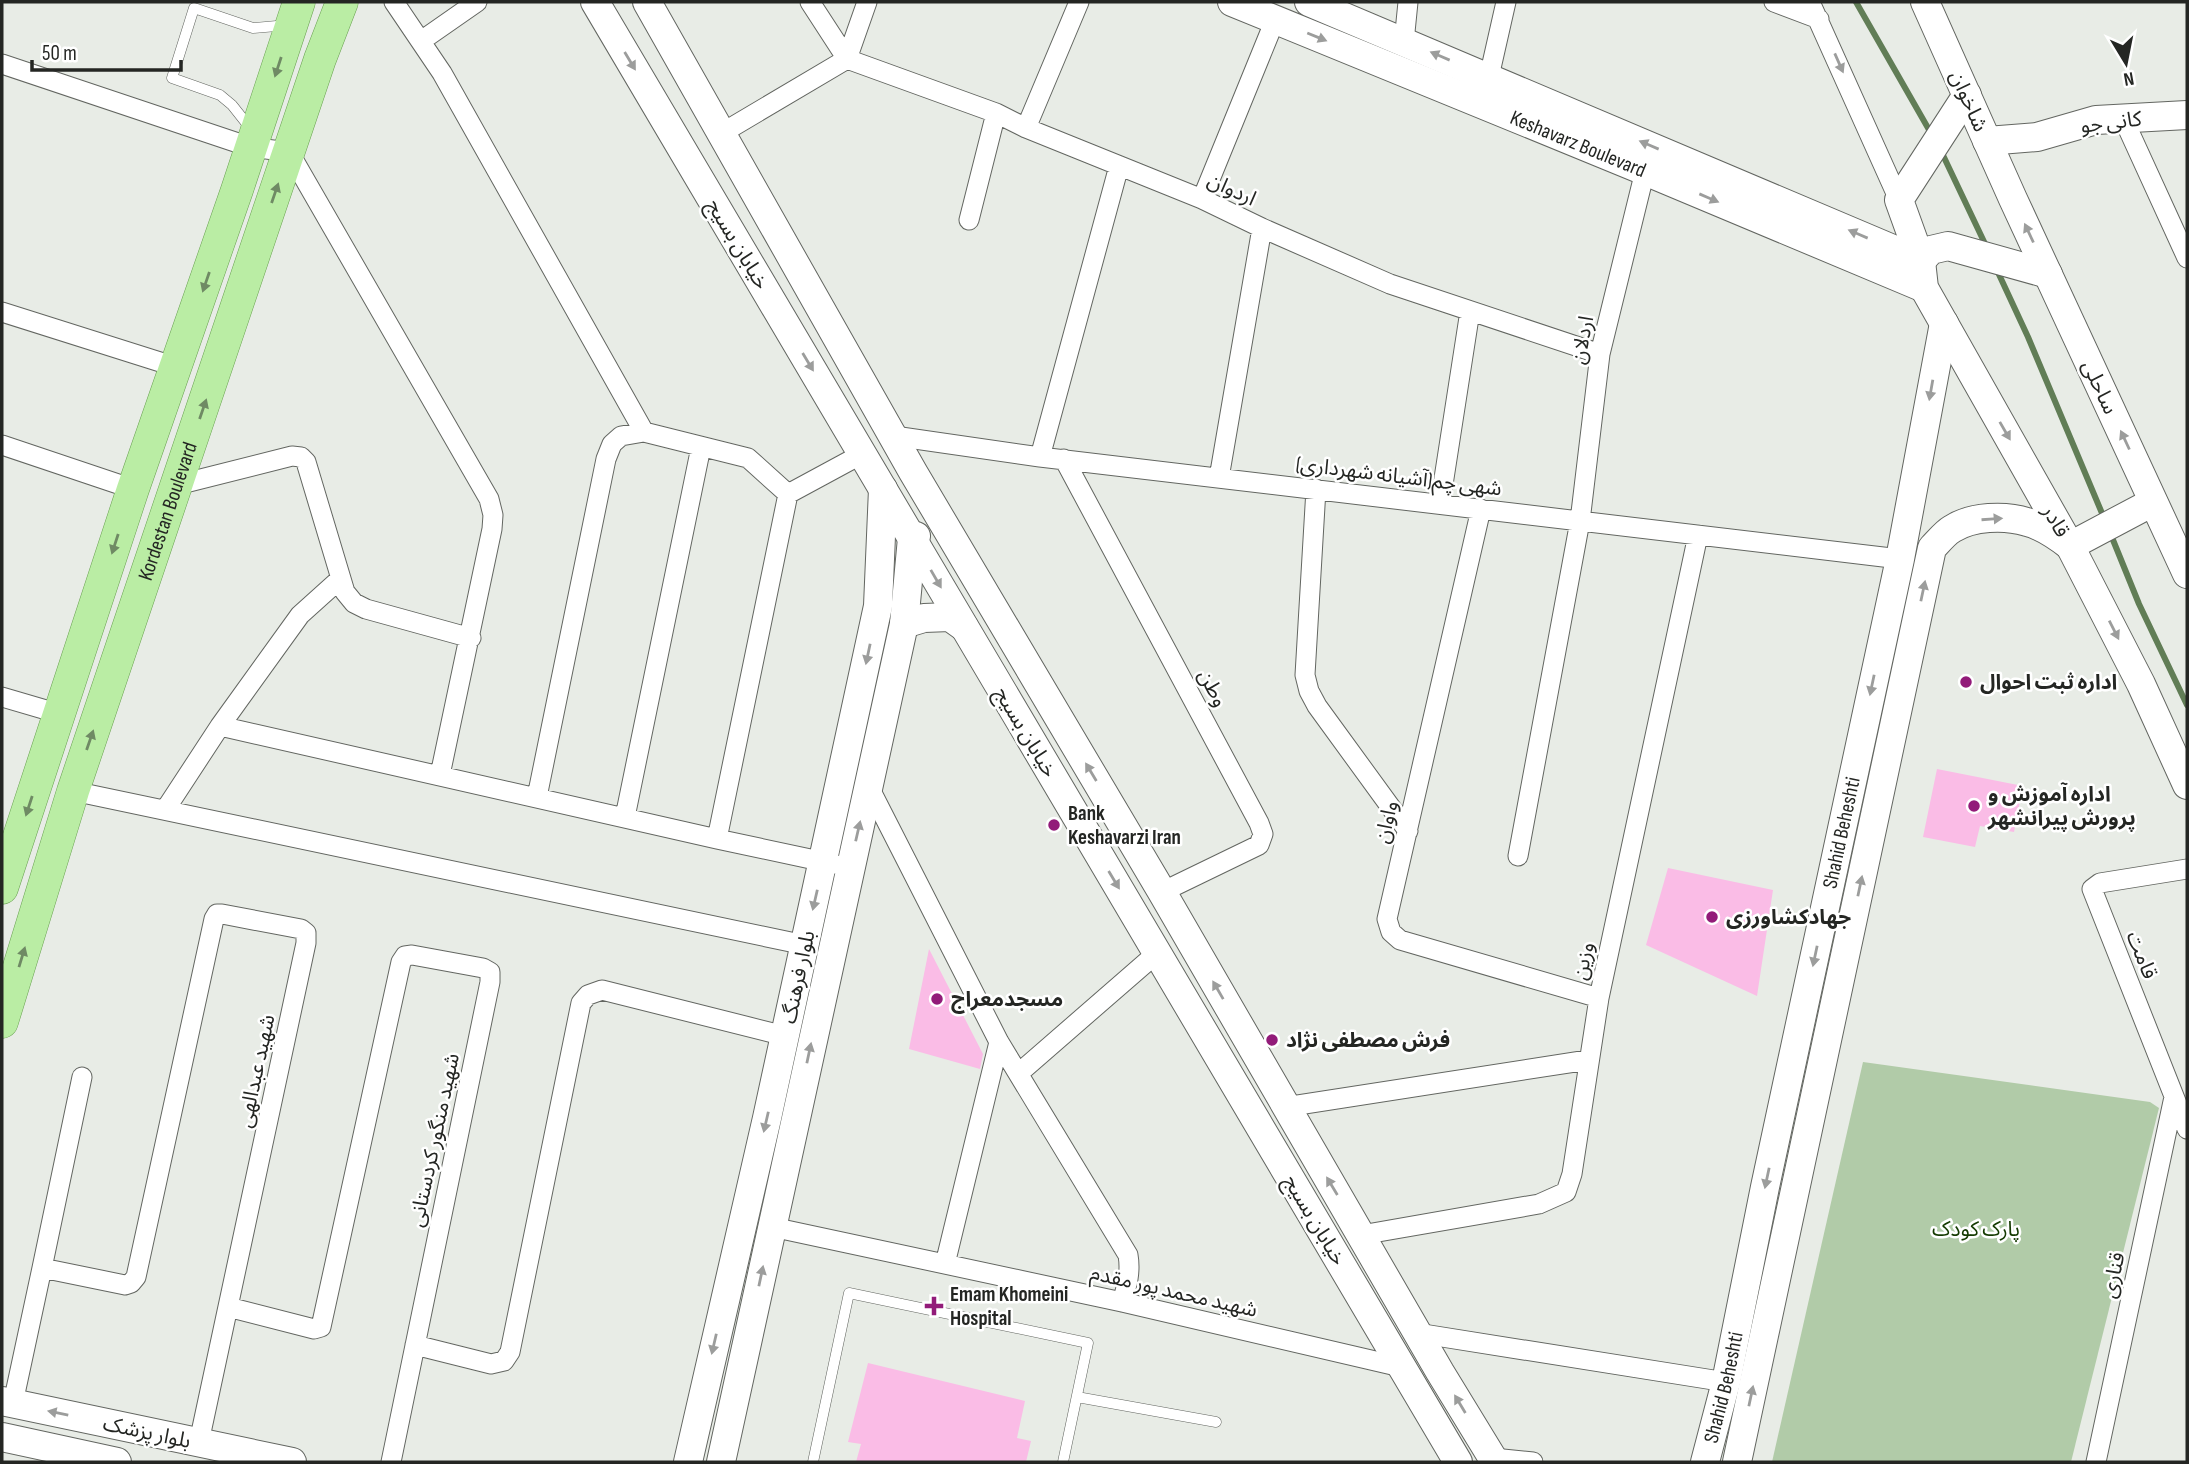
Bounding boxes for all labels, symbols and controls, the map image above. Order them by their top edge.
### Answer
scale bar [32,28,180,72]
north arrow [2091,28,2161,98]
one-way arrow [1307,31,1328,42]
text: 50 m [42,41,77,66]
one-way arrow [1429,50,1450,61]
one-way arrow [624,51,636,70]
one-way arrow [1834,53,1845,74]
one-way arrow [272,56,283,77]
text: N [2122,66,2136,90]
street label: شاخوان [1944,67,1993,136]
street label: Keshavarz Boulevard [1506,105,1650,183]
street label: کانی جو [2079,106,2143,139]
one-way arrow [1639,139,1659,151]
street label: اردوان [1203,167,1260,212]
one-way arrow [270,182,281,203]
one-way arrow [1699,192,1719,204]
street label: خیابان بسیج [699,195,774,295]
one-way arrow [2023,223,2034,244]
one-way arrow [1848,229,1869,240]
one-way arrow [200,272,211,293]
street label: اردلان [1566,314,1599,366]
one-way arrow [801,352,813,372]
street label: ساحلی [2076,356,2123,418]
one-way arrow [1925,379,1936,401]
one-way arrow [198,398,208,419]
one-way arrow [1999,421,2011,440]
one-way arrow [2119,430,2130,450]
street label: Kordestan Boulevard [133,439,203,584]
street label: شهی چم(آشیانه شهرداری) [1294,451,1503,504]
street label: قادر [2036,500,2075,542]
one-way arrow [1981,513,2003,524]
one-way arrow [109,533,120,554]
one-way arrow [930,569,942,589]
one-way arrow [1918,580,1929,602]
one-way arrow [2108,620,2119,640]
one-way arrow [862,643,873,665]
street label: وطن [1192,665,1233,711]
place label: اداره ثبت احوال [1980,670,2117,695]
one-way arrow [1867,674,1878,696]
marker: اداره ثبت احوال [1958,674,1974,690]
street label: خیابان بسیج [987,683,1062,783]
one-way arrow [85,729,96,750]
one-way arrow [1085,763,1097,782]
street label: Shahid Beheshti [1818,775,1866,891]
place label: اداره آموزش و پرورش پیرانشهر [1987,782,2136,832]
one-way arrow [23,796,34,817]
street label: واوان [1369,798,1404,846]
marker: اداره آموزش و پرورش پیرانشهر [1966,798,1982,814]
place label: Bank Keshavarzi Iran [1068,801,1181,850]
marker: Bank Keshavarzi Iran [1046,817,1062,833]
one-way arrow [852,820,863,842]
one-way arrow [1108,871,1120,890]
one-way arrow [1855,874,1866,896]
one-way arrow [809,889,820,911]
place label: جهادکشاورزی [1726,905,1851,930]
marker: جهادکشاورزی [1704,909,1720,925]
street label: بلوار فرهنگ [776,928,821,1026]
street label: قامت [2121,928,2162,983]
street label: وزین [1567,940,1600,982]
one-way arrow [1809,945,1820,967]
one-way arrow [17,946,27,967]
one-way arrow [1212,980,1224,999]
place label: مسجدمعراج [951,987,1063,1014]
marker: مسجدمعراج [929,991,945,1007]
street label: شهید عبدالهی [232,1012,281,1130]
place label: فرش مصطفی نژاد [1286,1028,1450,1053]
marker: فرش مصطفی نژاد [1264,1032,1280,1048]
one-way arrow [804,1042,815,1064]
street label: شهید منگور کردستانی [404,1051,465,1229]
one-way arrow [760,1111,771,1133]
one-way arrow [1761,1167,1772,1189]
street label: خیابان بسیج [1276,1171,1351,1271]
one-way arrow [1326,1177,1338,1196]
park label: پارک کودک [1932,1217,2020,1242]
street label: قناری [2096,1250,2131,1300]
street label: شهید محمد پور مقدم [1087,1260,1260,1326]
one-way arrow [756,1265,767,1287]
place label: Emam Khomeini Hospital [950,1282,1068,1331]
marker: Emam Khomeini Hospital [924,1296,944,1316]
street label: Shahid Beheshti [1699,1330,1749,1446]
one-way arrow [708,1333,719,1355]
one-way arrow [1746,1384,1757,1406]
one-way arrow [1453,1394,1466,1413]
one-way arrow [47,1407,69,1418]
street label: بلوار پزشک [101,1411,193,1454]

